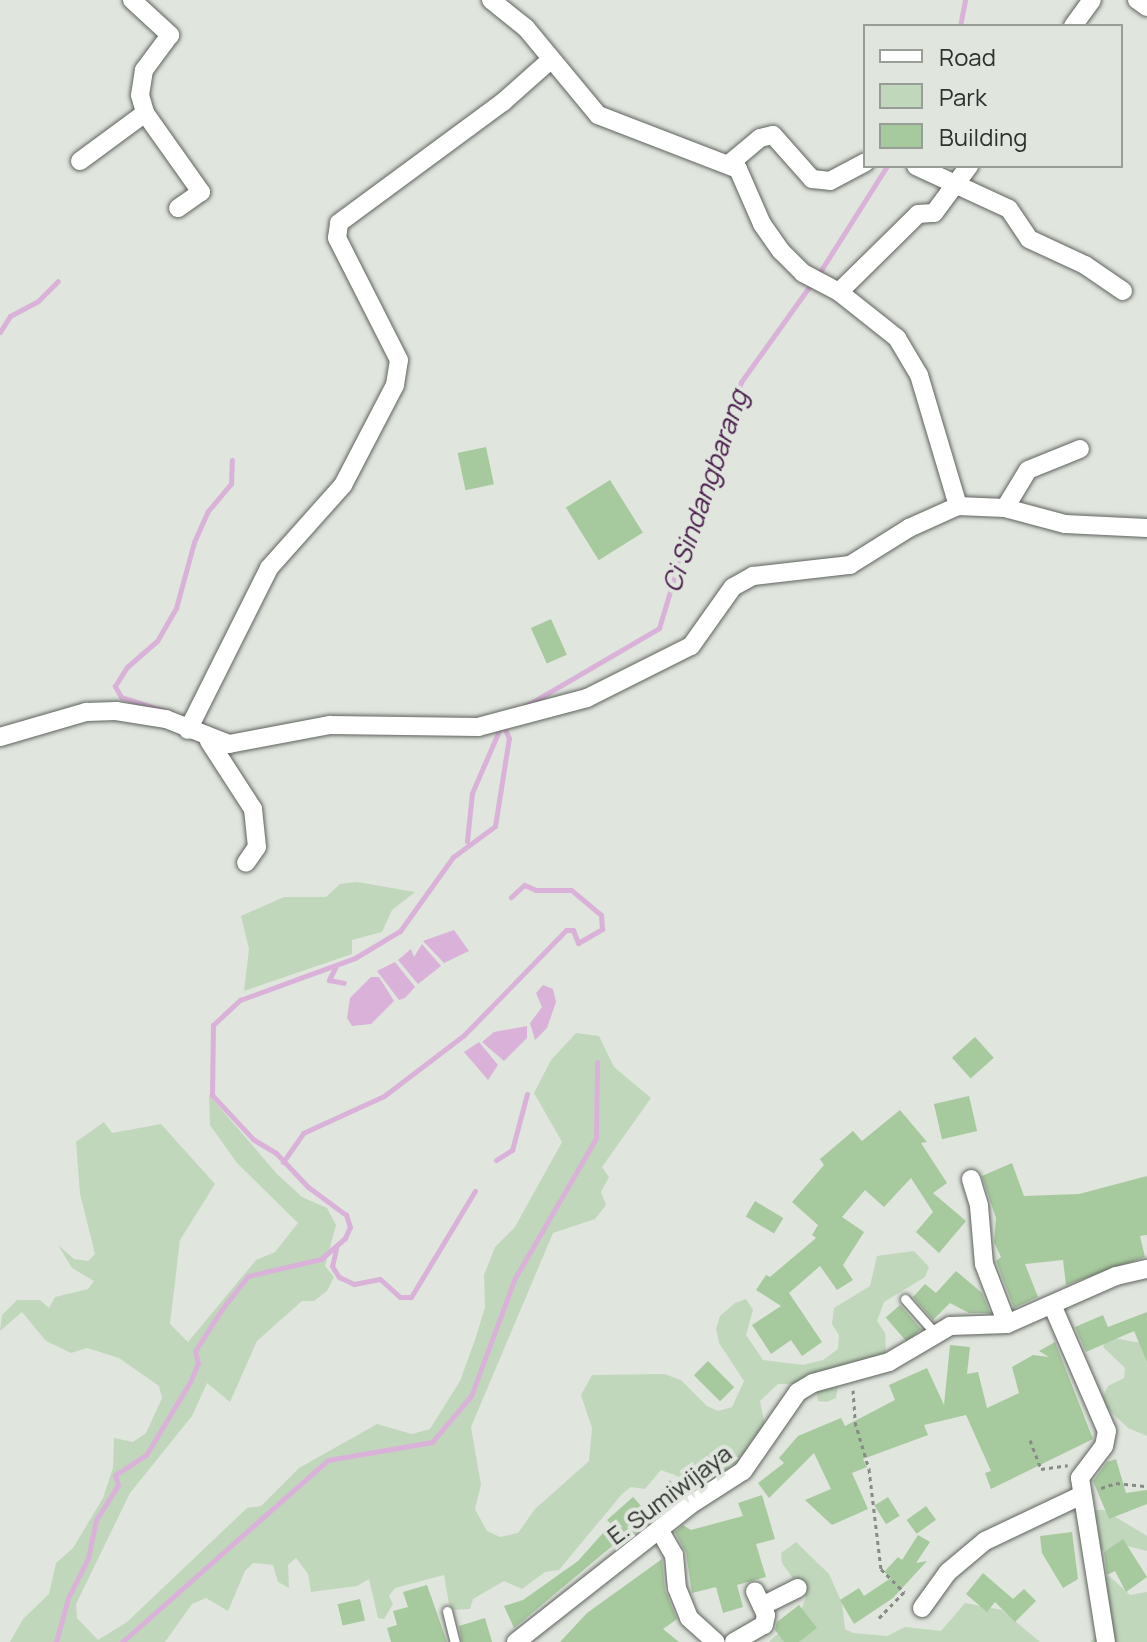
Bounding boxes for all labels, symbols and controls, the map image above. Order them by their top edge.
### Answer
legend [863,24,1123,168]
text: Road [939,40,996,73]
text: Park [939,80,987,113]
text: Building [939,120,1027,153]
water label: Ci Sindangbarang [656,386,754,596]
street label: E. Sumiwijaya [601,1438,737,1550]

